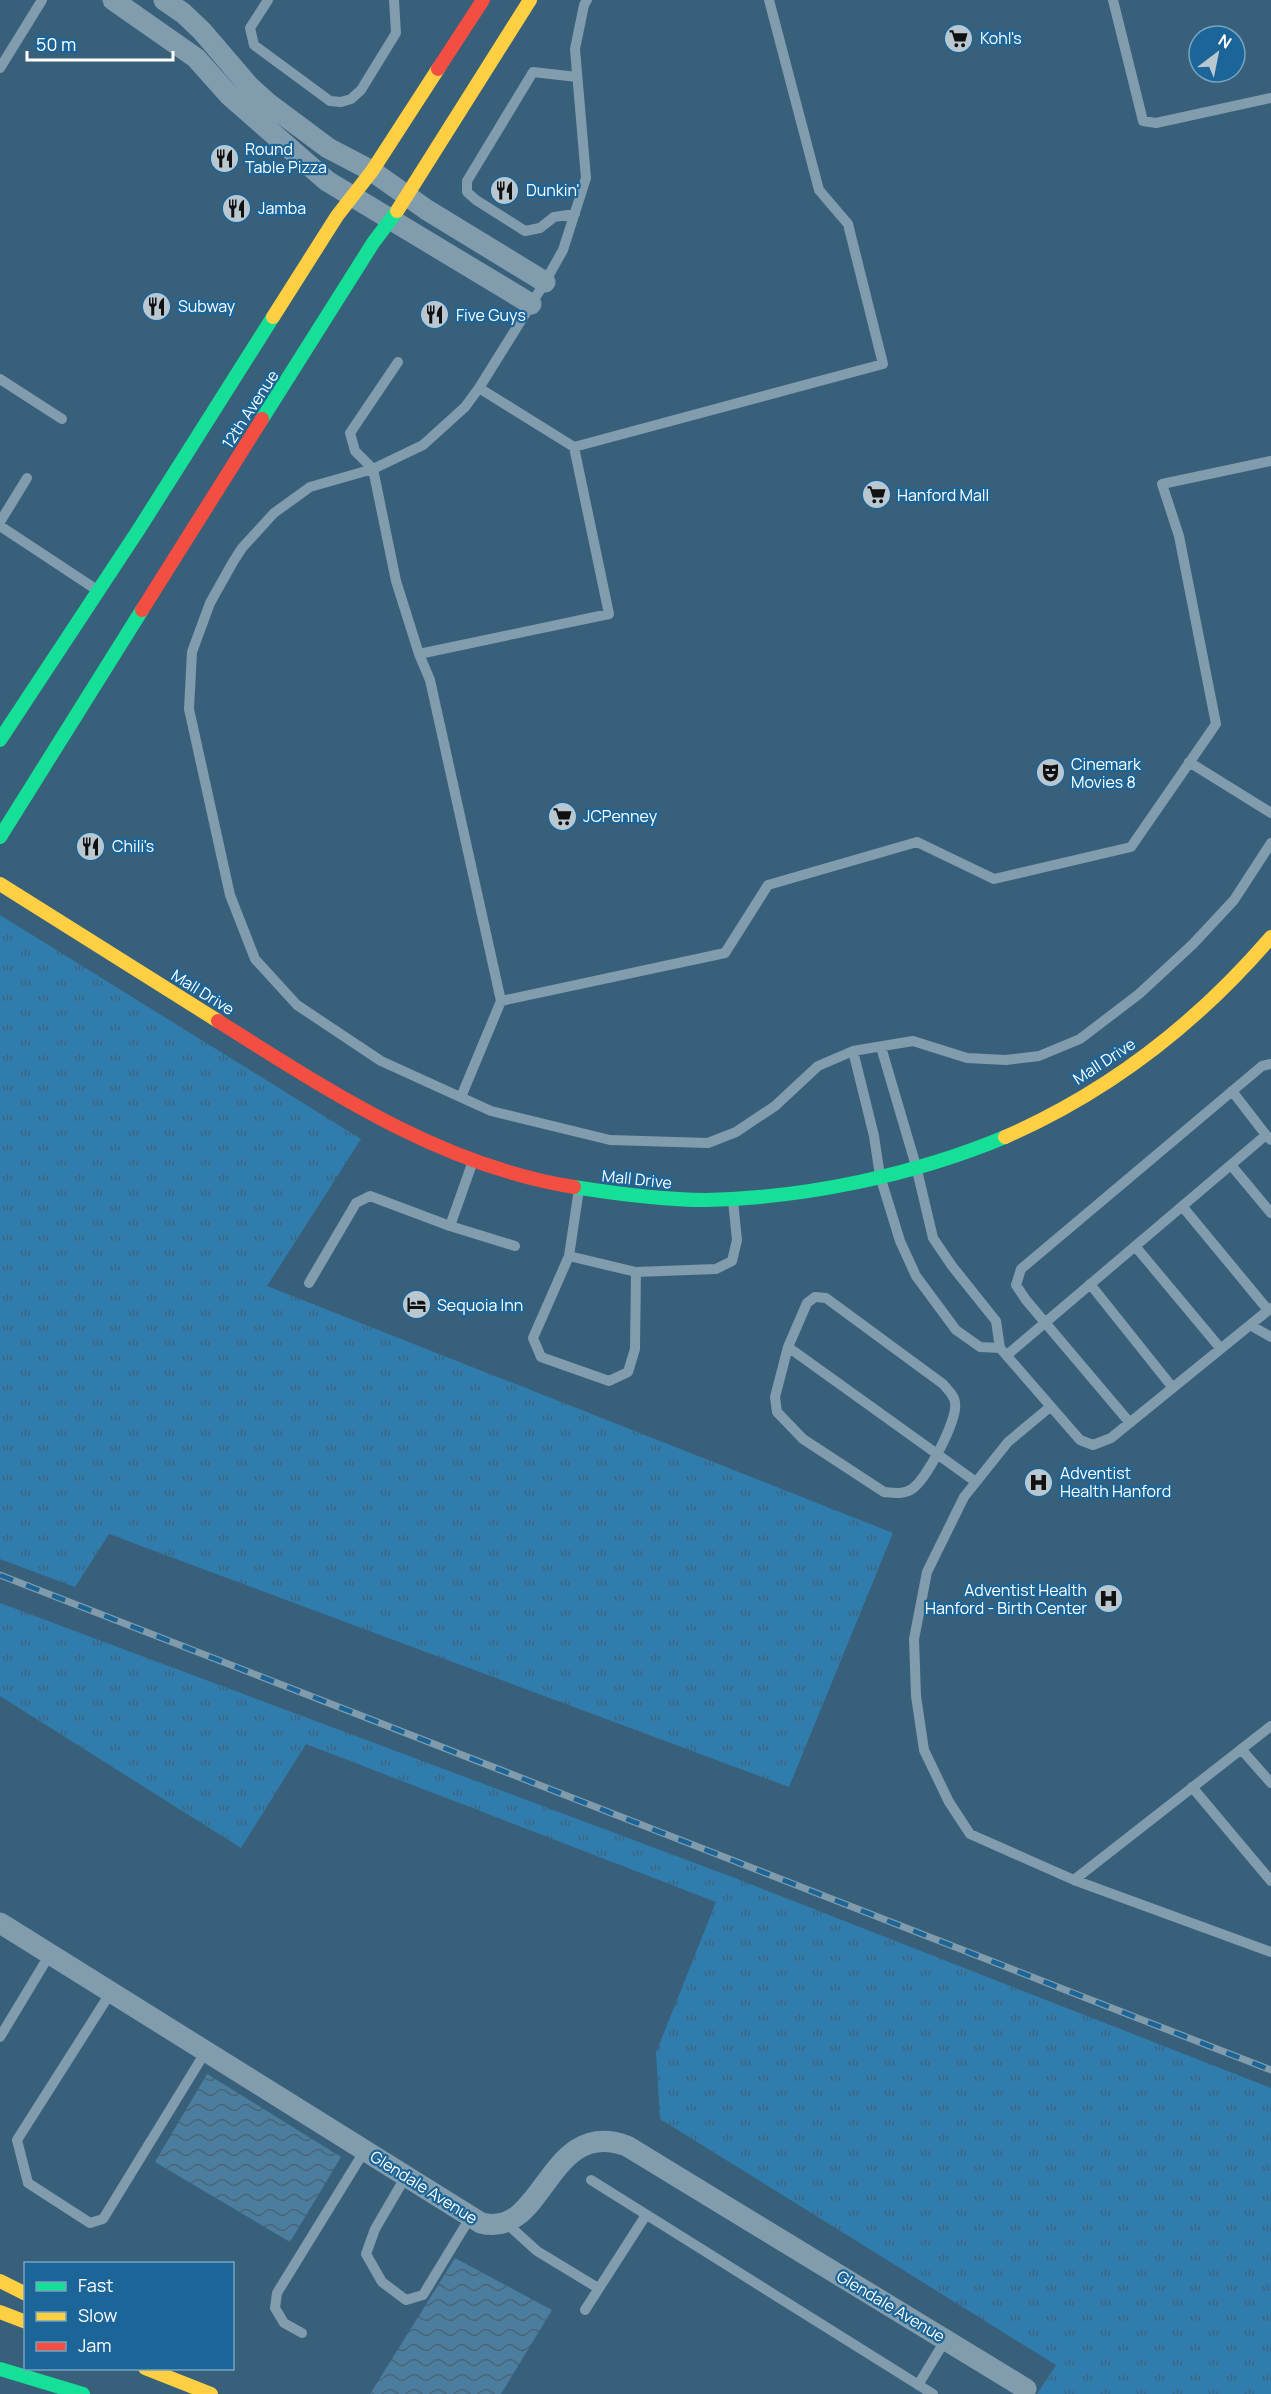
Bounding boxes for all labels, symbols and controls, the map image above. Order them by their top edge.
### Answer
supermarket icon: Kohl's [943,22,975,54]
scale bar [27,24,172,62]
north arrow [1187,24,1247,84]
place label: Kohl's [980,27,1022,49]
text: N [1214,29,1236,54]
text: 50 m [36,32,76,56]
place label: Round Table Pizza [245,138,327,178]
restaurant icon: Round Table Pizza [208,142,240,174]
restaurant icon: Dunkin' [489,174,521,206]
place label: Dunkin' [526,179,580,201]
restaurant icon: Jamba [221,192,253,224]
place label: Jamba [258,197,306,219]
restaurant icon: Subway [141,290,173,322]
place label: Subway [178,295,236,317]
restaurant icon: Five Guys [419,299,451,331]
place label: Five Guys [456,304,526,326]
street label: 12th Avenue [216,366,284,452]
supermarket icon: Hanford Mall [860,479,892,511]
place label: Hanford Mall [897,484,989,506]
place label: Cinemark Movies 8 [1071,753,1142,793]
theatre icon: Cinemark Movies 8 [1034,757,1066,789]
supermarket icon: JCPenney [546,800,578,832]
place label: JCPenney [583,805,658,827]
restaurant icon: Chili's [75,830,107,862]
place label: Chili's [112,835,154,857]
street label: Mall Drive [167,964,239,1020]
street label: Mall Drive [1068,1033,1140,1089]
street label: Mall Drive [601,1164,673,1194]
hotel icon: Sequoia Inn [400,1289,432,1321]
place label: Sequoia Inn [437,1294,523,1316]
place label: Adventist Health Hanford [1060,1462,1171,1502]
hospital icon: Adventist Health Hanford [1023,1466,1055,1498]
place label: Adventist Health Hanford - Birth Center [925,1579,1087,1619]
hospital icon: Adventist Health Hanford - Birth Center [1092,1583,1124,1615]
street label: Glendale Avenue [366,2145,482,2229]
legend [24,2262,234,2370]
street label: Glendale Avenue [833,2265,949,2347]
text: Fast [78,2273,113,2297]
text: Slow [78,2303,118,2327]
text: Jam [78,2333,112,2357]

